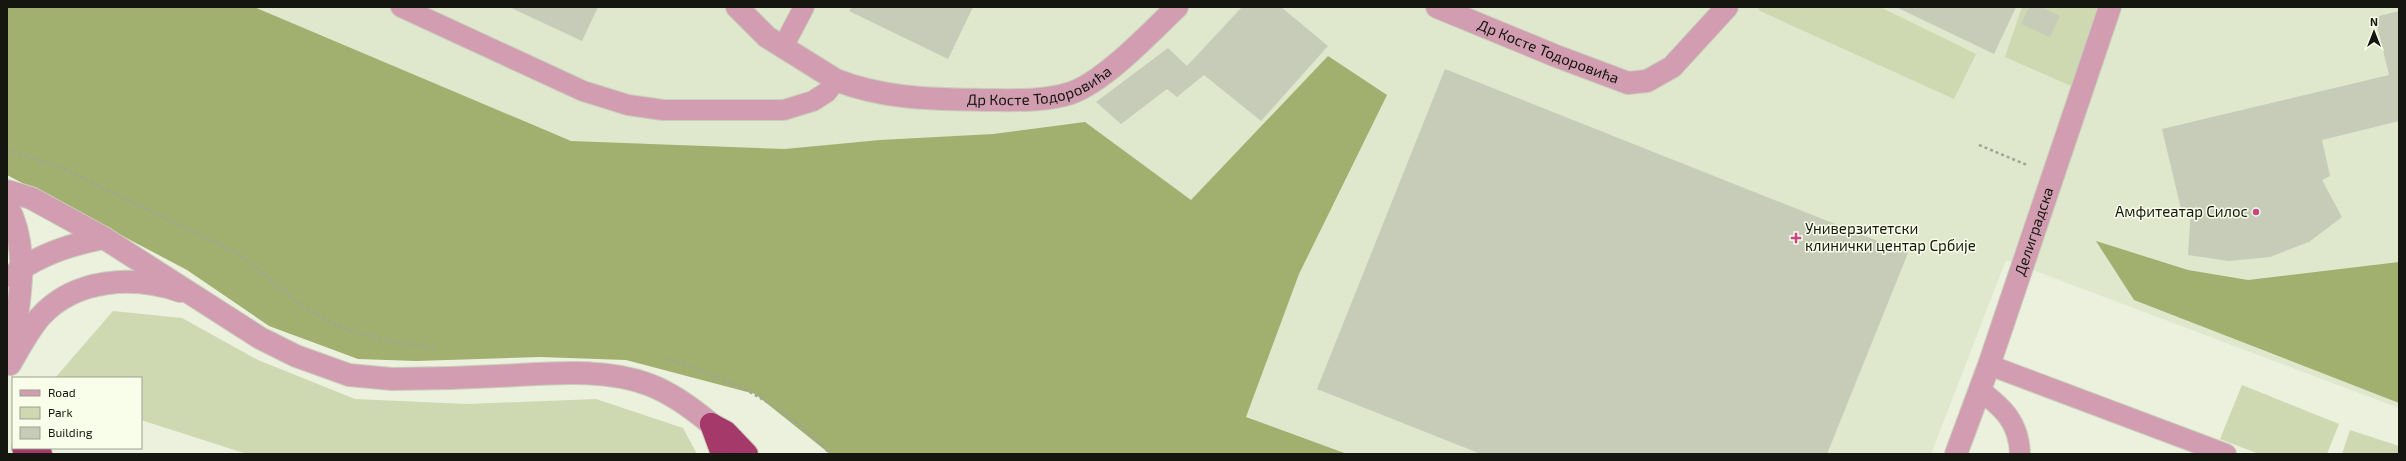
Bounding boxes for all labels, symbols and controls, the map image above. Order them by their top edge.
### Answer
north arrow [2354,12,2394,52]
street label: Др Косте Тодоровића [1475,15,1622,87]
text: N [2370,15,2378,28]
street label: Др Косте Тодоровића [967,62,1115,108]
street label: Делиградска [2010,184,2057,278]
place label: Амфитеатар Силос [2115,202,2248,220]
marker: Амфитеатар Силос [2251,207,2261,217]
place label: Универзитетски клинички центар Србије [1805,219,1976,255]
marker: Универзитетски клинички центар Србије [1790,232,1802,244]
legend [12,377,142,449]
text: Road [48,385,76,399]
text: Park [48,405,73,419]
text: Building [48,425,93,439]

